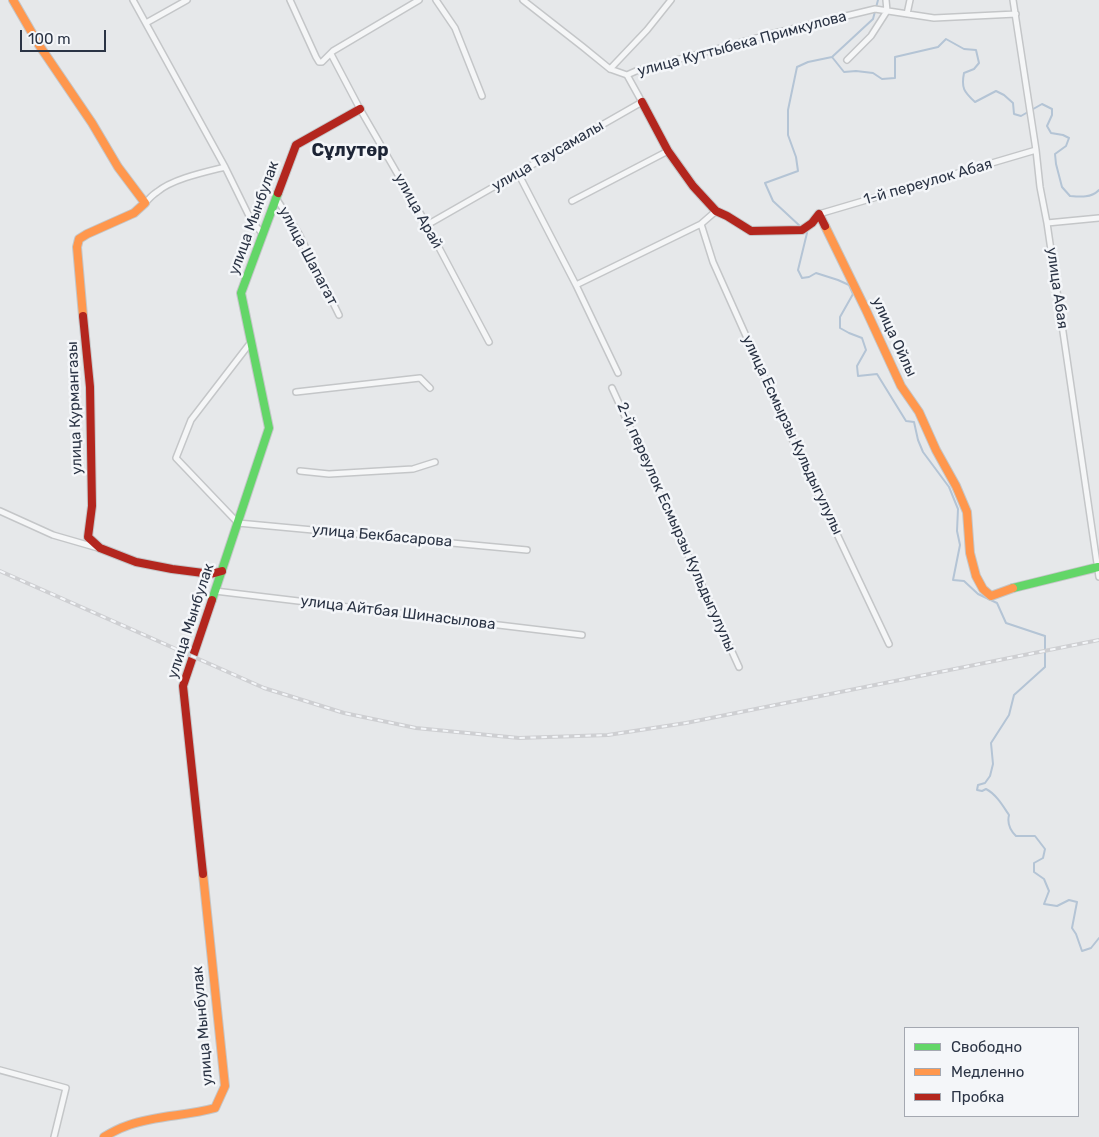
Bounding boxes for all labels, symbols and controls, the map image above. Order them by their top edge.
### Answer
street label: улица Куттыбека Примкулова [635,7,849,81]
scale bar [22,20,109,52]
text: 100 m [28,30,70,48]
street label: улица Таусамалы [489,117,607,195]
district label: Сұлутөр [311,140,389,162]
street label: 1-й переулок Абая [862,155,994,209]
street label: улица Мынбулак [225,159,283,277]
street label: улица Арай [390,170,446,252]
street label: улица Шапагат [274,204,342,308]
street label: улица Абая [1042,246,1072,330]
street label: улица Ойлы [868,294,920,380]
street label: улица Есмырзы Кульдыгулулы [738,332,846,538]
street label: улица Курмангазы [64,341,86,475]
street label: 2-й переулок Есмырзы Кульдыгулулы [613,400,739,654]
street label: улица Бекбасарова [311,521,453,551]
street label: улица Мынбулак [164,561,218,681]
street label: улица Айтбая Шинасылова [299,592,497,634]
street label: улица Мынбулак [189,965,217,1087]
legend [904,1027,1079,1117]
text: Свободно [951,1038,1022,1056]
text: Медленно [951,1063,1024,1081]
text: Пробка [951,1088,1004,1106]

